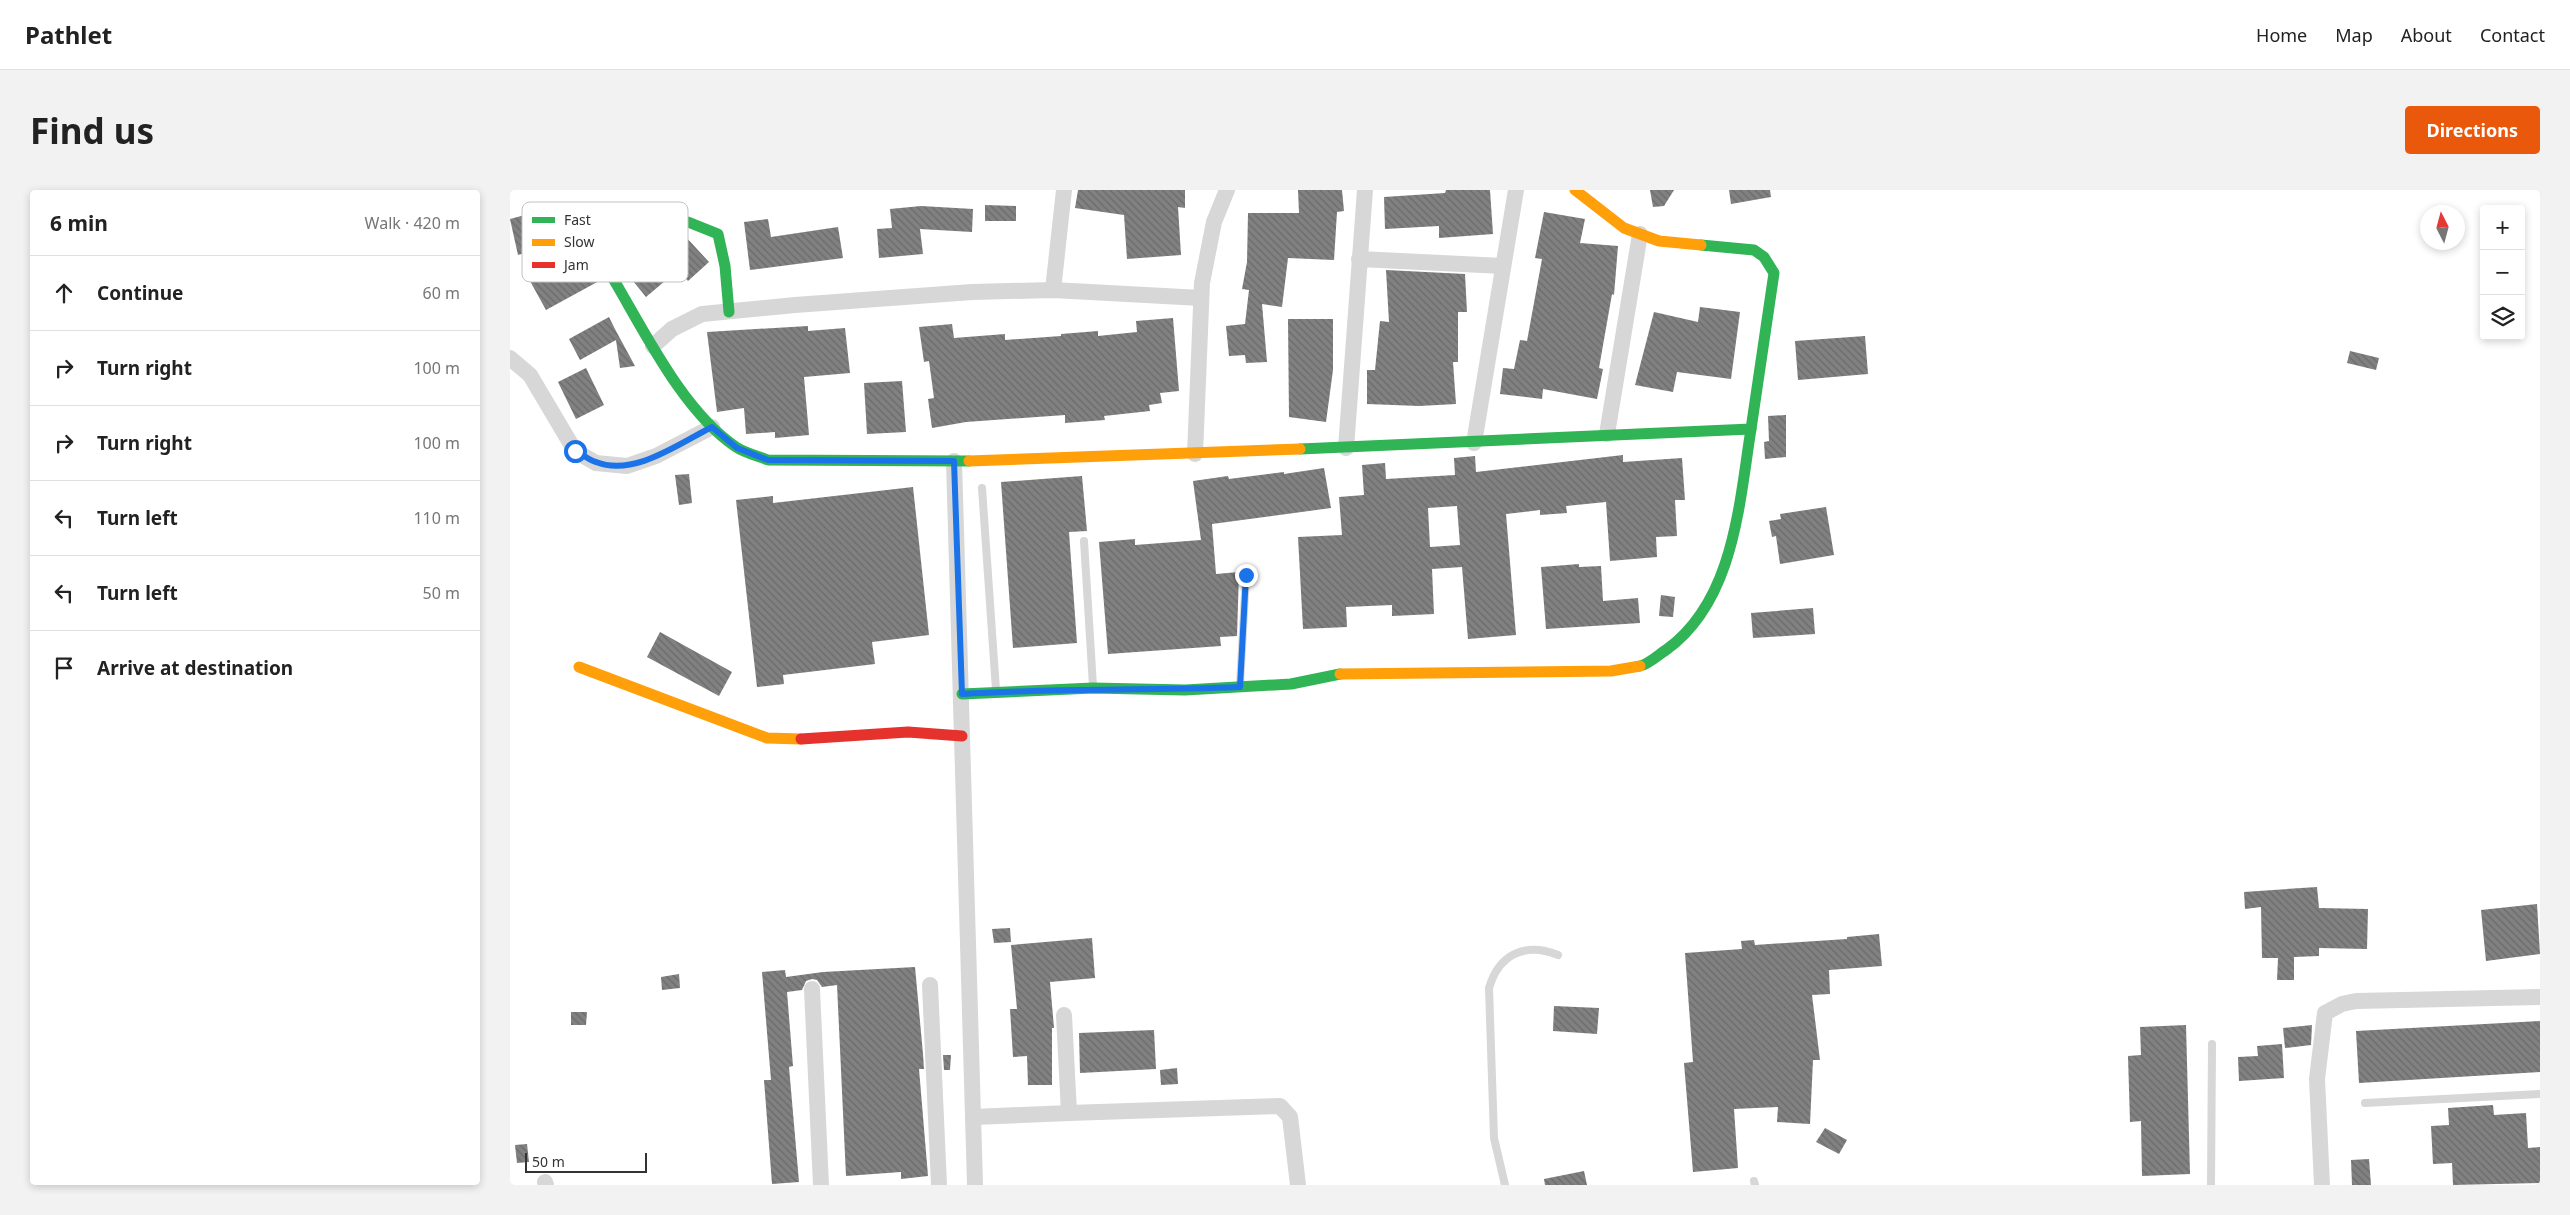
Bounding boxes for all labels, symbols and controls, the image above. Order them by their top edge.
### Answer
text: Pathlet [25,18,112,51]
text: Home [2256,23,2307,47]
text: Map [2335,23,2373,47]
text: About [2401,23,2452,47]
text: Contact [2480,23,2545,47]
button: Directions [2405,106,2540,154]
text: Find us [30,107,154,154]
legend [522,202,688,282]
north arrow [2420,205,2465,250]
map controls [2480,205,2525,340]
button: + [2480,205,2525,250]
text: 6 min [50,209,108,237]
text: Fast [564,210,591,229]
text: Walk · 420 m [365,212,460,234]
text: Slow [564,232,595,251]
button: − [2480,250,2525,295]
text: Jam [562,255,589,274]
icon: ahead [50,279,78,307]
text: Continue [97,280,183,306]
text: 60 m [423,282,460,304]
button: layers [2480,295,2525,340]
icon: right [50,354,78,382]
text: Turn right [97,355,192,381]
text: 100 m [413,357,460,379]
icon: right [50,429,78,457]
text: Turn right [97,430,192,456]
text: 100 m [413,432,460,454]
route start [564,440,587,463]
icon: left [50,504,78,532]
text: Turn left [97,505,178,531]
text: 110 m [413,507,460,529]
route end [1235,564,1258,587]
icon: left [50,579,78,607]
text: Turn left [97,580,178,606]
text: 50 m [423,582,460,604]
icon: arrive [50,654,78,682]
text: Arrive at destination [97,655,293,681]
scale bar [525,1150,648,1173]
text: 50 m [532,1152,565,1171]

